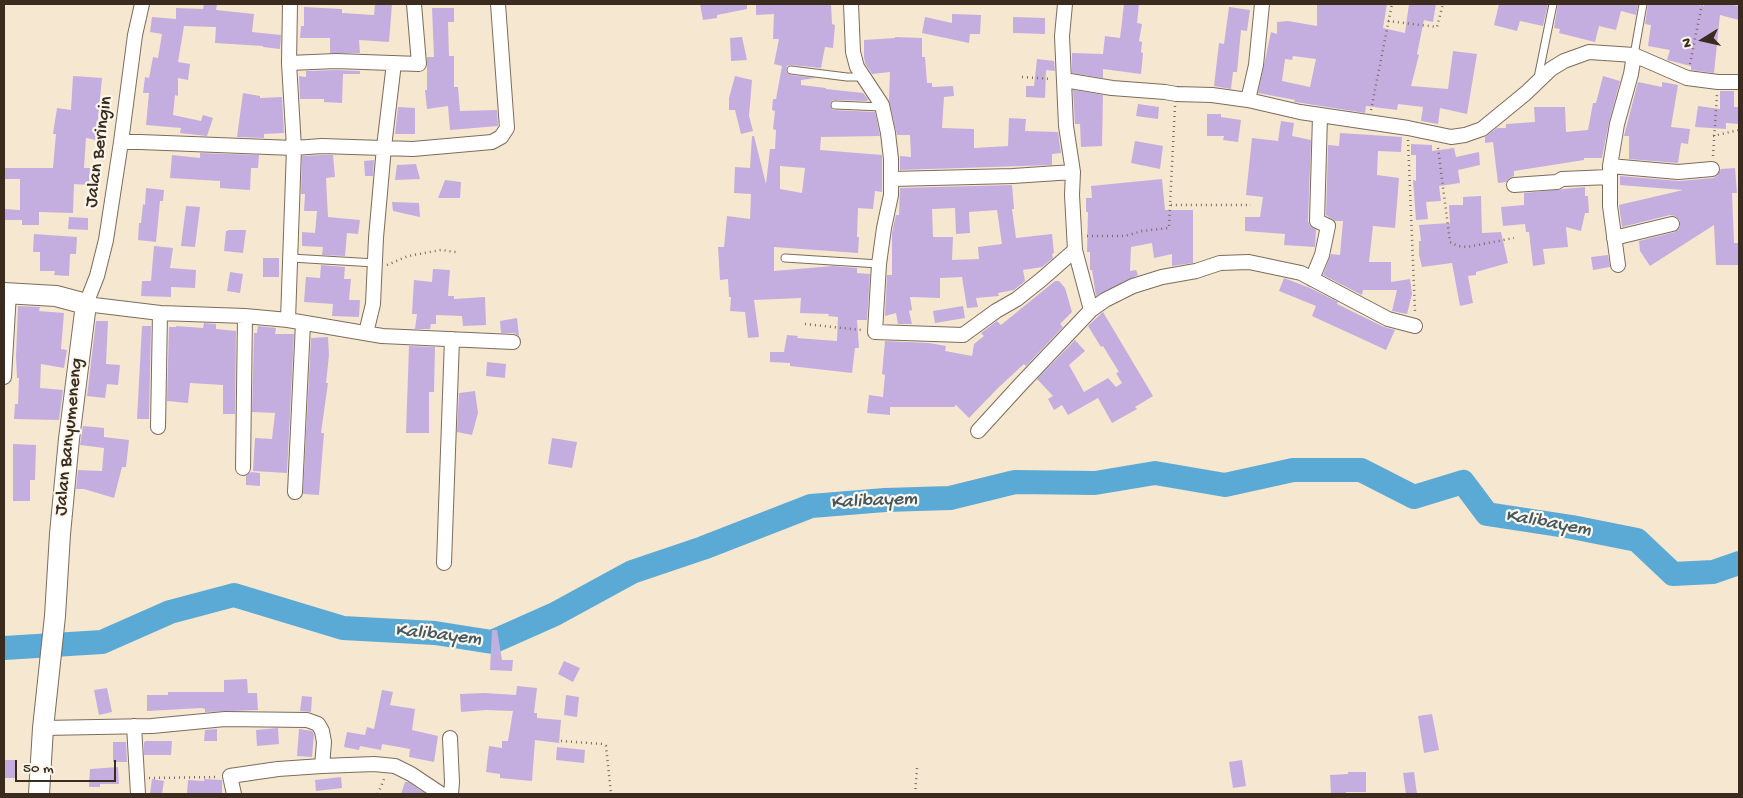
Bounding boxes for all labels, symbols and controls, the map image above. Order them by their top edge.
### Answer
north arrow [1678,15,1728,65]
text: N [1679,37,1697,49]
street label: Jalan Beringin [81,95,119,209]
street label: Jalan Banyumeneng [50,357,90,517]
water label: Kalibayem [830,488,918,516]
water label: Kalibayem [1503,505,1593,543]
water label: Kalibayem [394,620,482,652]
scale bar [18,750,119,782]
text: 50 m [23,760,54,778]

